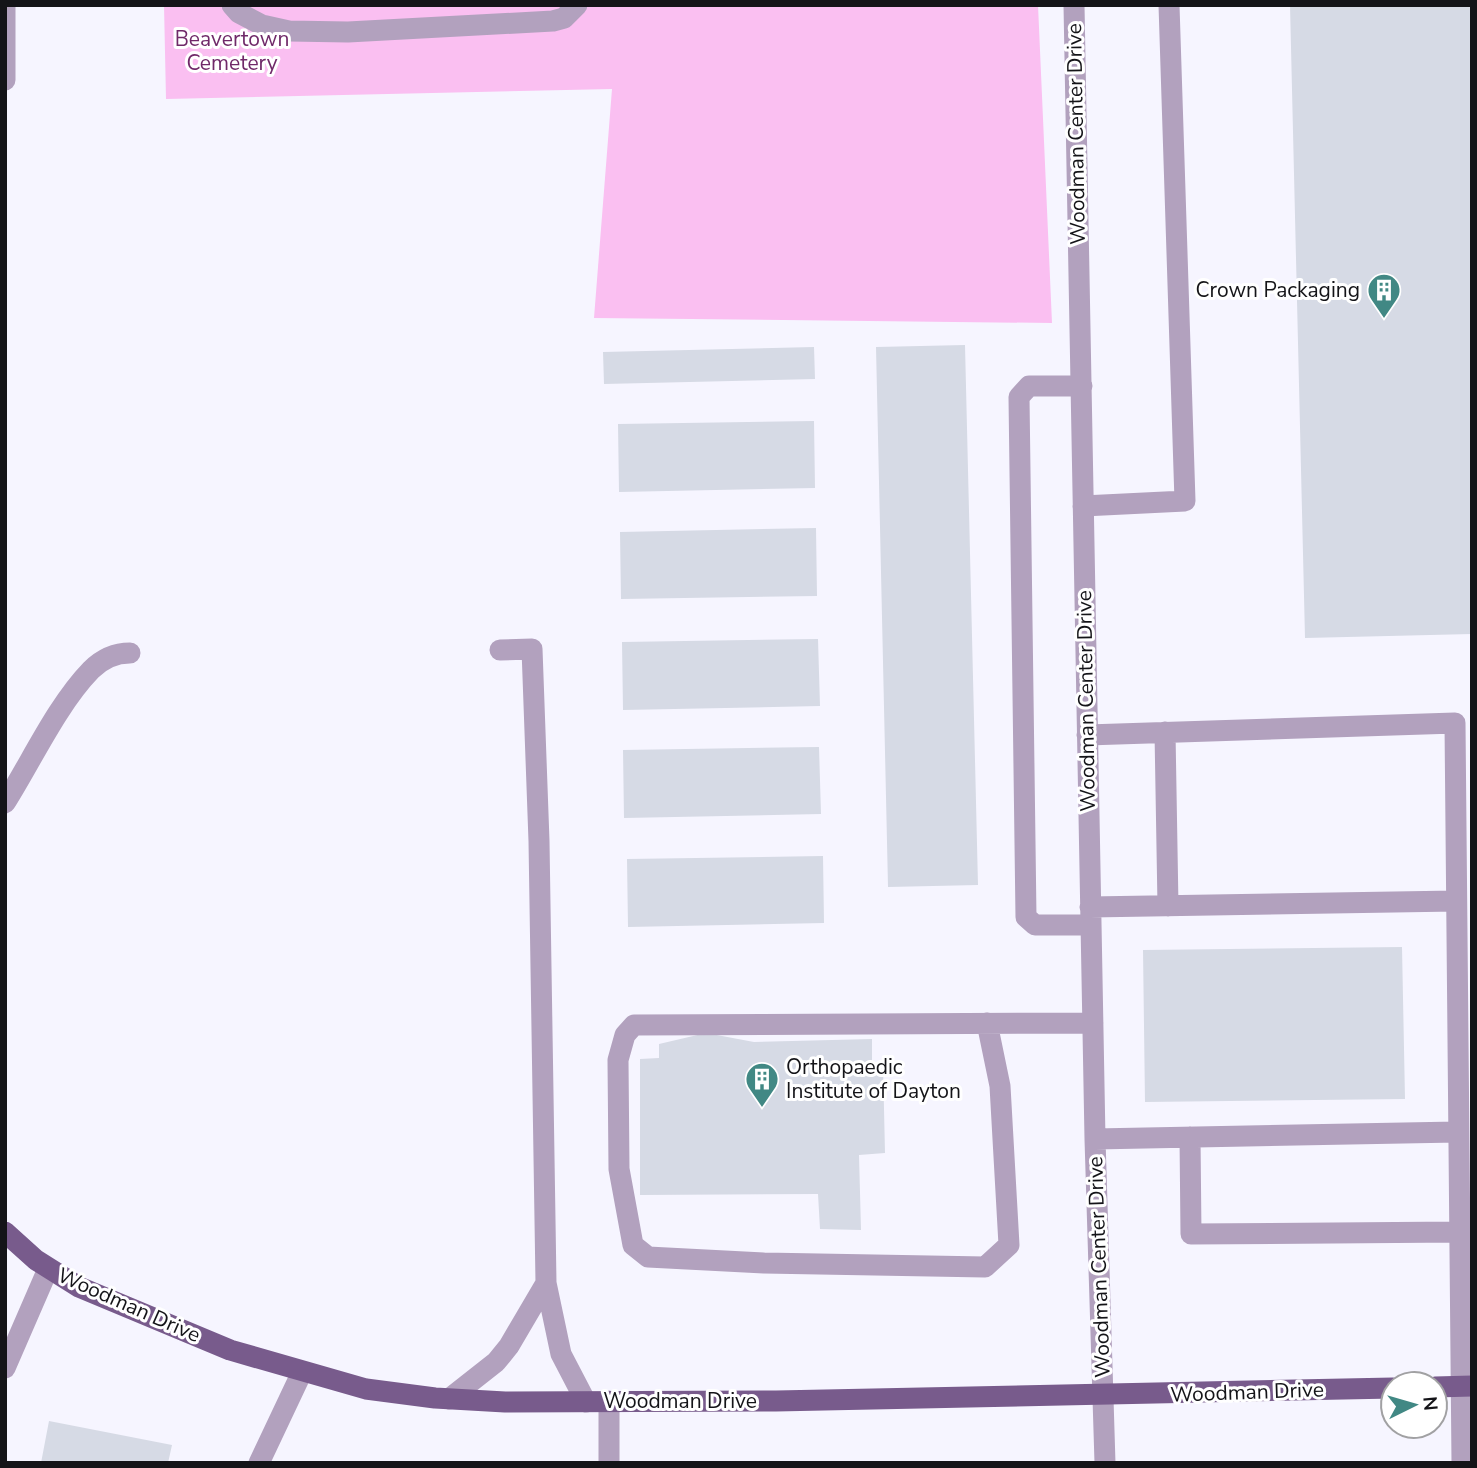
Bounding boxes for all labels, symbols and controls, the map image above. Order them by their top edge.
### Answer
street label: Woodman Center Drive [1060,23,1092,245]
park label: Beavertown Cemetery [175,25,289,77]
building icon: Crown Packaging [1365,271,1403,320]
place label: Crown Packaging [1195,276,1360,304]
street label: Woodman Center Drive [1070,590,1102,812]
place label: Orthopaedic Institute of Dayton [786,1053,961,1105]
building icon: Orthopaedic Institute of Dayton [743,1060,781,1109]
street label: Woodman Center Drive [1081,1156,1117,1378]
street label: Woodman Drive [53,1261,205,1349]
north arrow [1379,1370,1449,1440]
street label: Woodman Drive [1170,1375,1324,1409]
street label: Woodman Drive [603,1387,757,1415]
text: N [1416,1395,1444,1412]

